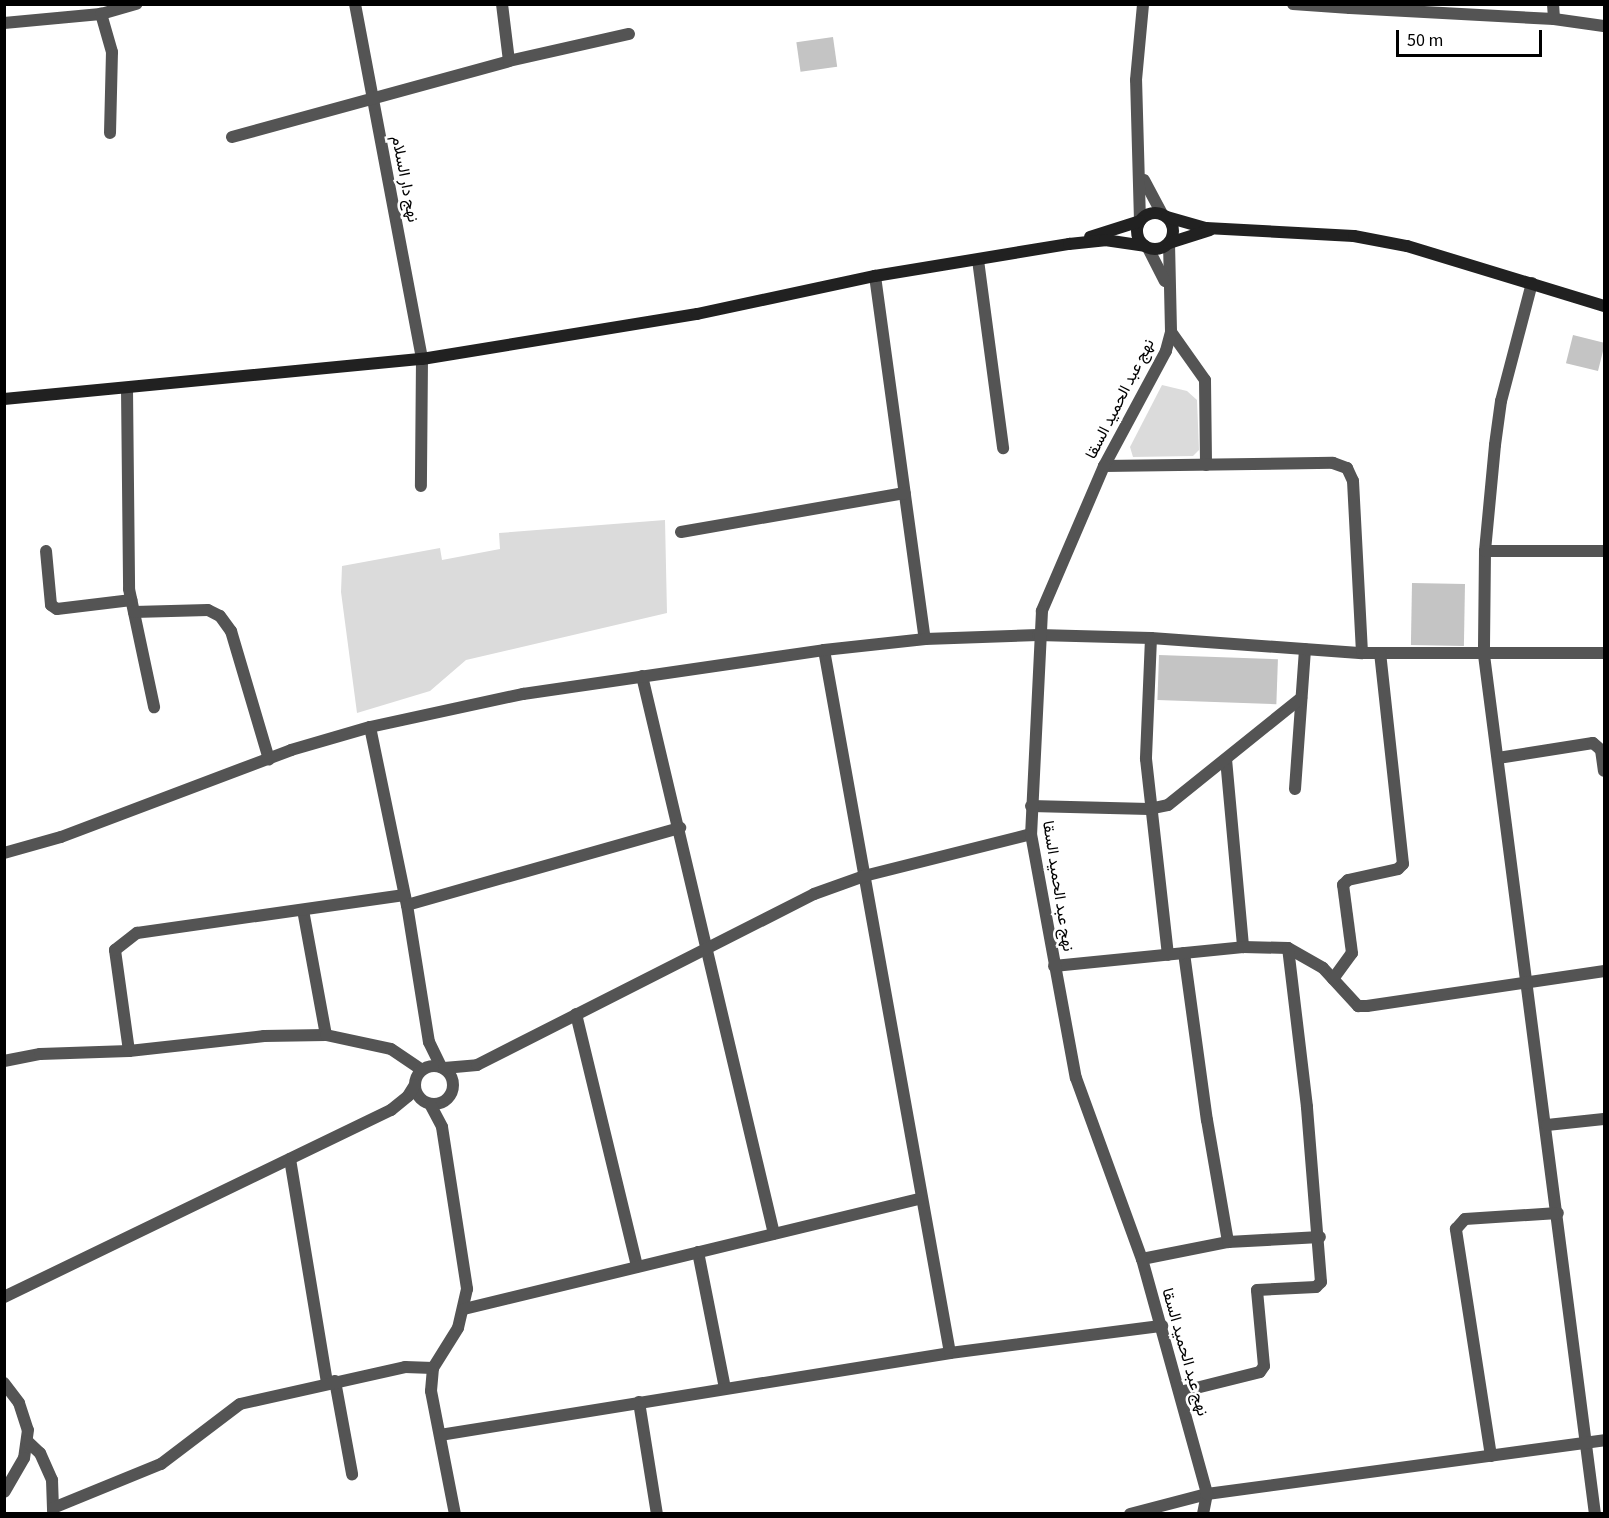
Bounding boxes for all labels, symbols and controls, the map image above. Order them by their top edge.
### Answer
scale bar [1399,18,1544,56]
text: 50 m [1407,28,1443,53]
street label: نهج دار السلام [387,134,423,224]
street label: نهج عبد الحميد السقا [1081,336,1159,462]
street label: نهج عبد الحميد السقا [1038,819,1078,953]
street label: نهج عبد الحميد السقا [1158,1286,1212,1418]

